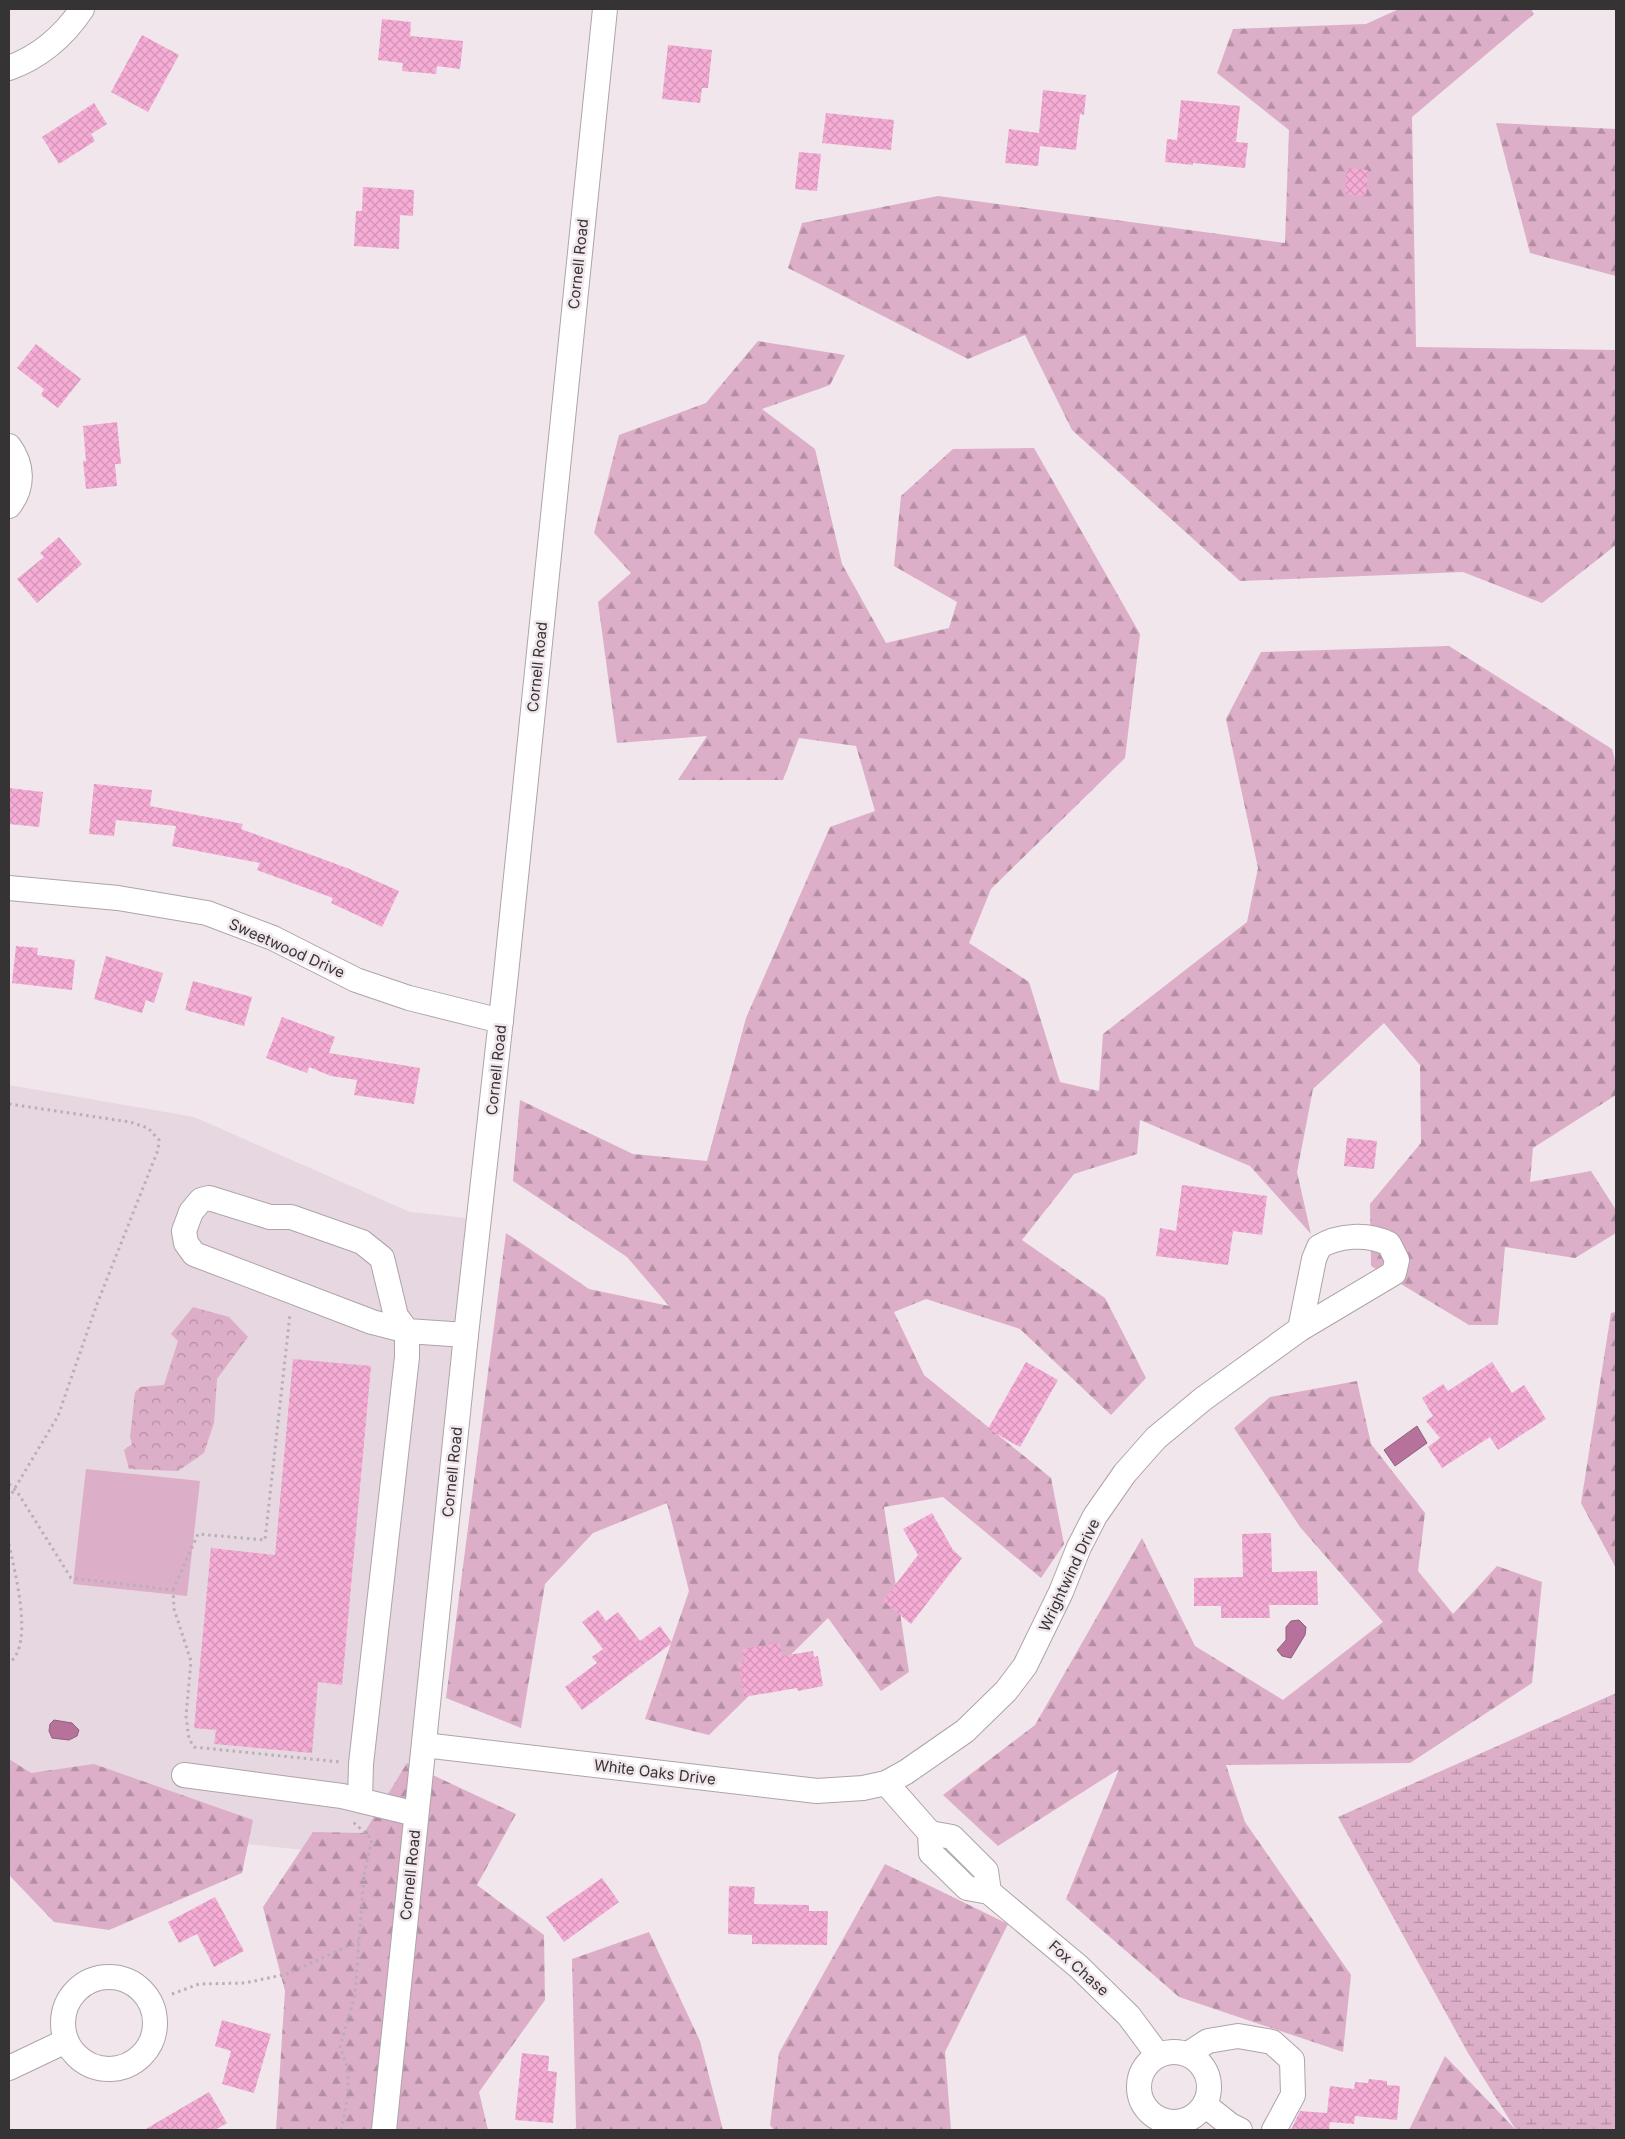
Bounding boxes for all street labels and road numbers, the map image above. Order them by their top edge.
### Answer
street label: Cornell Road [564,218,592,310]
street label: Cornell Road [523,621,551,713]
street label: Sweetwood Drive [226,914,348,982]
street label: Cornell Road [482,1024,510,1116]
street label: Cornell Road [438,1426,466,1518]
street label: Wrightwind Drive [1035,1516,1103,1634]
street label: White Oaks Drive [593,1755,717,1789]
street label: Cornell Road [396,1829,424,1921]
street label: Fox Chase [1045,1936,1113,2000]

